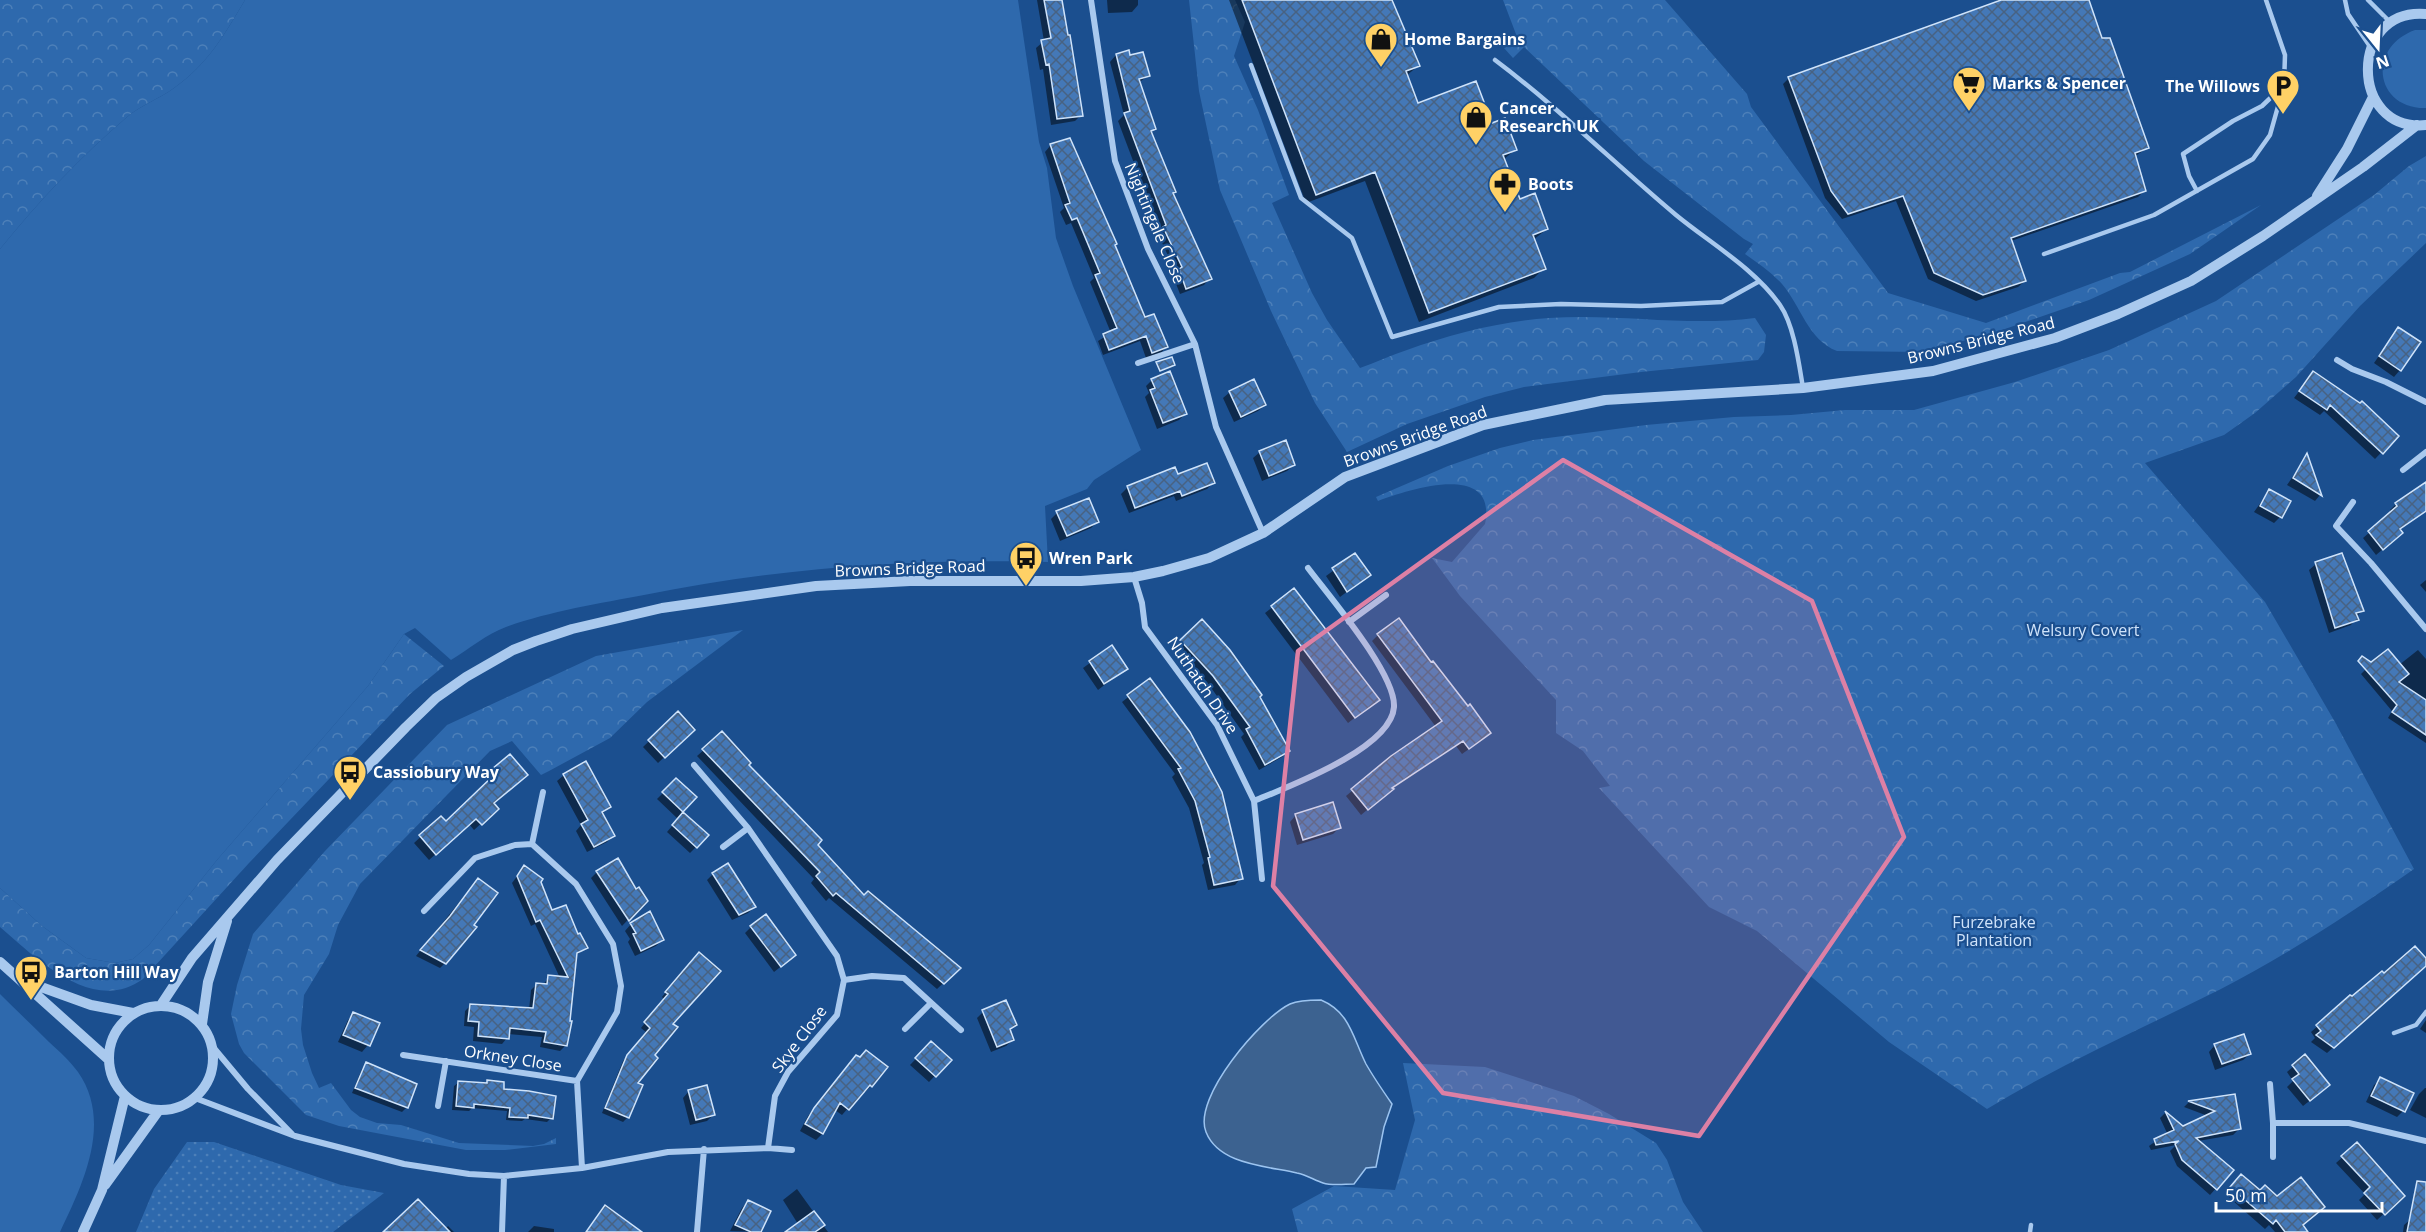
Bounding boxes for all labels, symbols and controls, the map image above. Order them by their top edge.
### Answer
north arrow [2348,18,2408,78]
shop icon: Home Bargains [1363,21,1399,68]
place label: Home Bargains [1404,28,1525,50]
text: N [2373,50,2392,75]
supermarket icon: Marks & Spencer [1951,65,1987,112]
parking icon: The Willows [2265,68,2301,115]
place label: Marks & Spencer [1992,72,2126,94]
place label: The Willows [2165,75,2260,97]
place label: Cancer Research UK [1499,97,1599,137]
shop icon: Cancer Research UK [1458,99,1494,146]
street label: Nightingale Close [1120,159,1190,287]
pharmacy icon: Boots [1487,166,1523,213]
place label: Boots [1528,173,1574,195]
street label: Browns Bridge Road [1905,311,2057,369]
street label: Browns Bridge Road [1340,400,1490,472]
bus stop icon: Wren Park [1008,540,1044,587]
place label: Wren Park [1049,547,1133,569]
street label: Browns Bridge Road [834,554,986,582]
park label: Welsury Covert [2027,619,2140,641]
street label: Nuthatch Drive [1162,632,1244,738]
bus stop icon: Cassiobury Way [332,754,368,801]
place label: Cassiobury Way [373,761,500,783]
park label: Furzebrake Plantation [1952,911,2036,951]
bus stop icon: Barton Hill Way [13,954,49,1001]
place label: Barton Hill Way [54,961,179,983]
street label: Skye Close [767,1001,831,1077]
street label: Orkney Close [463,1039,563,1077]
scale bar [2216,1175,2382,1213]
text: 50 m [2225,1183,2267,1207]

